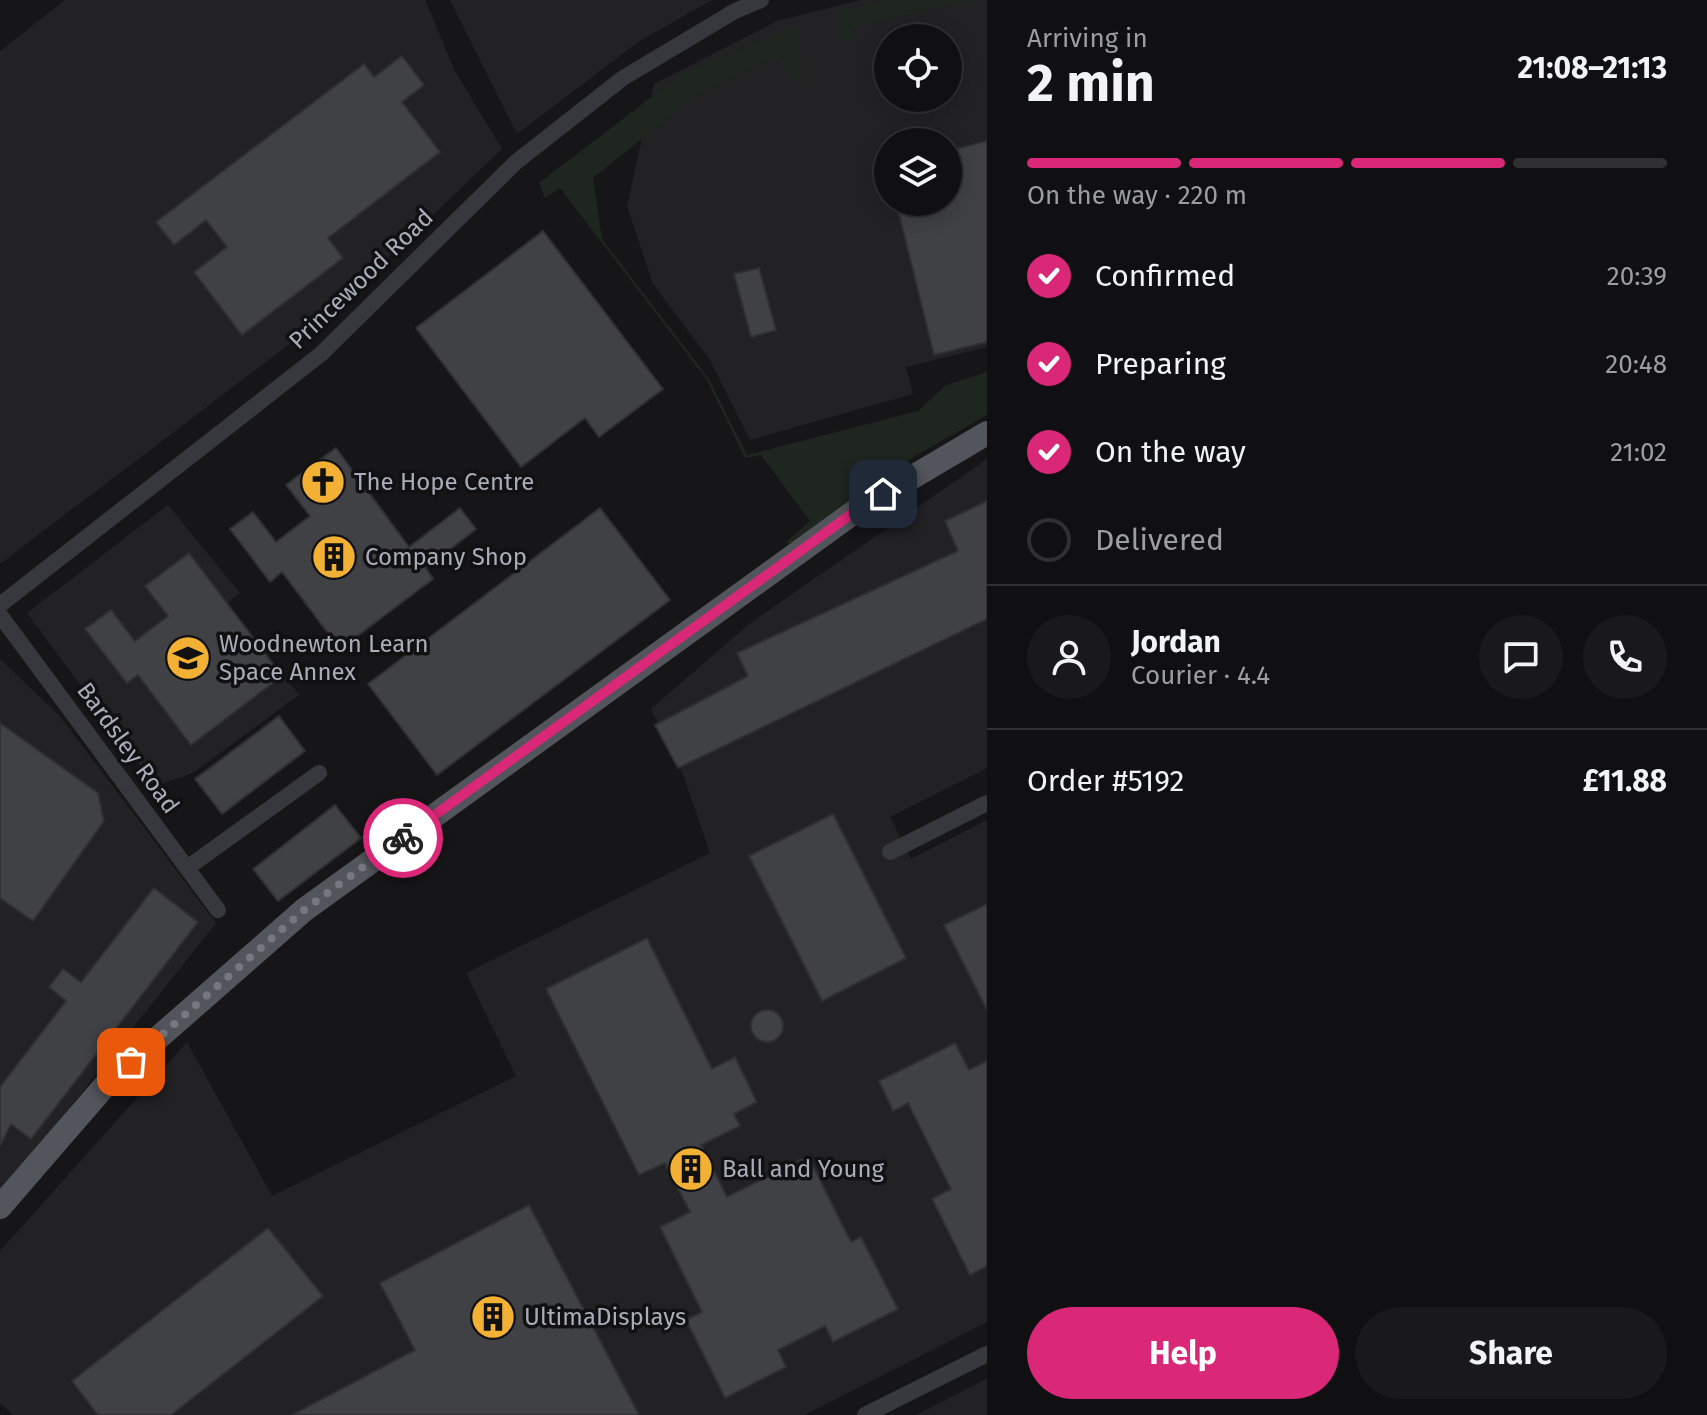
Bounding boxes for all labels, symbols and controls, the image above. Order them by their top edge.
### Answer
text: Arriving in [1027,23,1148,54]
map controls [874,24,962,216]
button: locate [874,24,962,112]
text: 21:08–21:13 [1517,50,1667,86]
text: 2 min [1027,52,1155,115]
button: layers [874,128,962,216]
text: On the way · 220 m [1027,180,1247,211]
street label: Princewood Road [283,203,439,355]
icon: check [1027,254,1071,298]
text: Confirmed [1095,258,1235,294]
text: 20:39 [1607,261,1667,292]
icon: check [1027,342,1071,386]
text: Preparing [1095,346,1226,382]
text: 20:48 [1605,349,1667,380]
icon: check [1027,430,1071,474]
text: On the way [1095,434,1246,470]
text: 21:02 [1610,437,1667,468]
church icon: The Hope Centre [299,458,347,506]
pin [849,460,917,528]
place label: The Hope Centre [354,468,534,496]
icon: home [861,472,905,516]
text: Delivered [1095,522,1224,558]
building icon: Company Shop [310,533,358,581]
place label: Company Shop [365,543,527,571]
button: person [1027,615,1111,699]
button: chat [1479,615,1563,699]
button: phone [1583,615,1667,699]
text: Jordan [1131,624,1221,660]
place label: Woodnewton Learn Space Annex [219,630,429,686]
school or university icon: Woodnewton Learn Space Annex [164,634,212,682]
text: Courier · 4.4 [1131,660,1270,691]
street label: Bardsley Road [71,677,185,819]
text: Order #5192 [1027,763,1184,799]
text: £11.88 [1583,763,1667,799]
courier [363,798,443,878]
icon: bike [381,816,425,860]
pin [97,1028,165,1096]
icon: bag [109,1040,153,1084]
building icon: Ball and Young [667,1145,715,1193]
place label: Ball and Young [722,1155,884,1183]
building icon: UltimaDisplays [469,1293,517,1341]
place label: UltimaDisplays [524,1303,686,1331]
button: Help [1027,1307,1339,1399]
button: Share [1355,1307,1667,1399]

